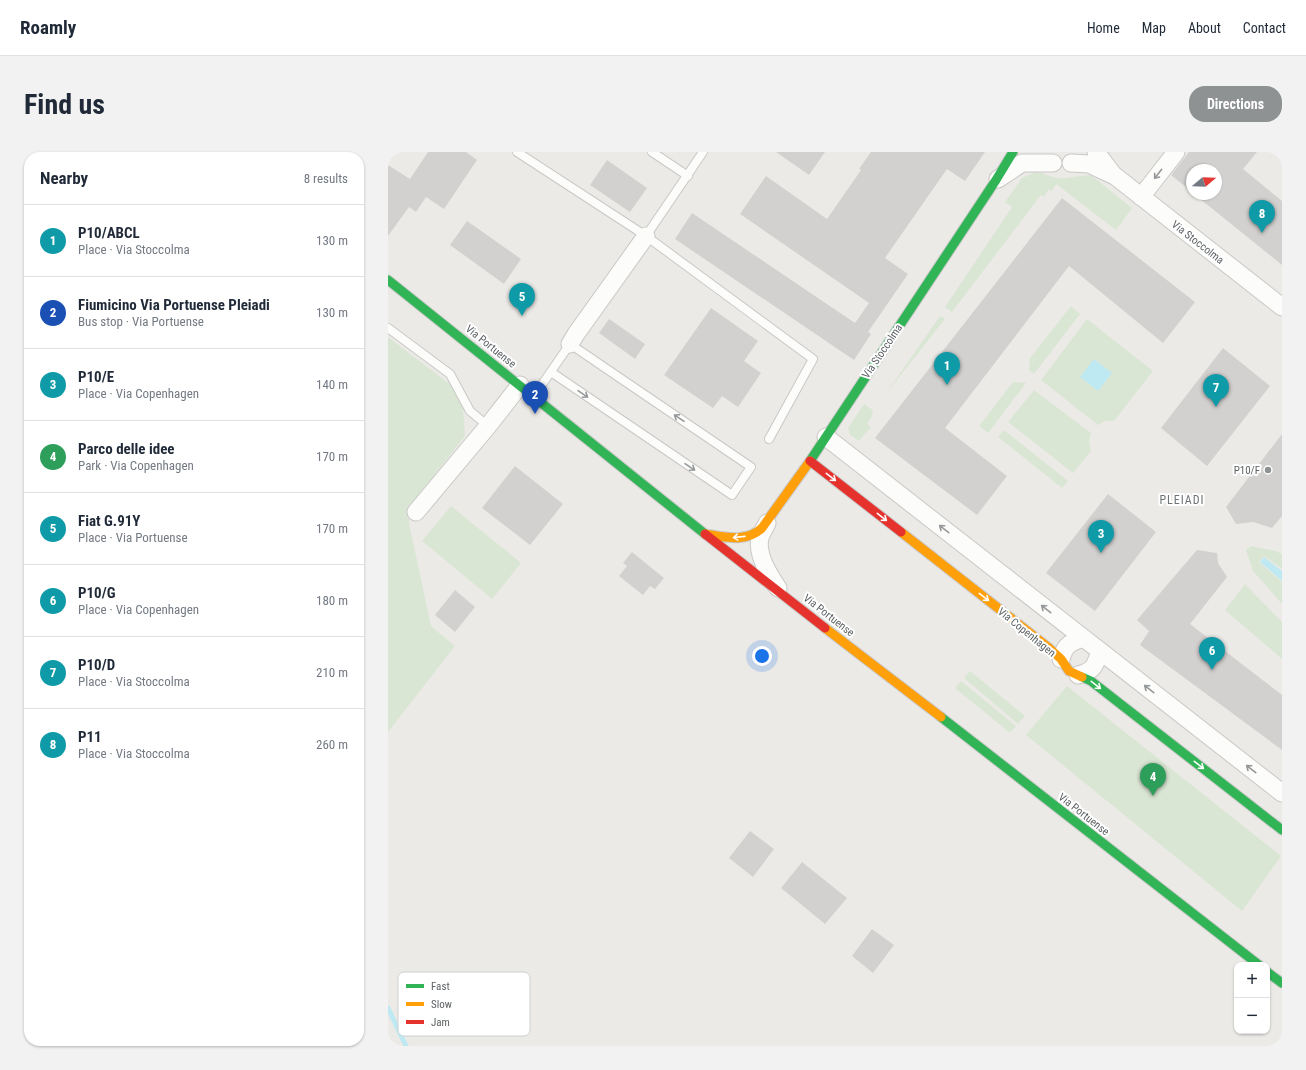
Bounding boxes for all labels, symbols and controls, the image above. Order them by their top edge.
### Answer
text: Roamly [20,16,76,39]
text: Home [1087,20,1120,36]
text: Map [1142,20,1166,36]
text: About [1188,20,1221,36]
text: Contact [1243,20,1286,36]
button: Directions [1189,86,1282,122]
text: Find us [24,88,105,121]
north arrow [1186,164,1222,200]
text: Nearby [40,168,88,188]
one-way arrow [1154,169,1163,180]
text: 8 results [304,171,348,186]
pin: 8 [1249,200,1275,233]
street label: Via Stoccolma [1169,218,1226,267]
text: P10/ABCL [78,224,140,242]
text: 1 [50,233,56,248]
text: 130 m [316,233,348,248]
text: Place · Via Stoccolma [78,242,190,257]
pin: 5 [509,283,535,316]
text: Fiumicino Via Portuense Pleiadi [78,296,270,314]
text: 2 [50,305,56,320]
text: 130 m [316,305,348,320]
text: Bus stop · Via Portuense [78,314,204,329]
street label: Via Portuense [463,322,518,371]
street label: Via Stoccolma [860,322,905,381]
pin: 1 [934,352,960,385]
text: P10/E [78,368,114,386]
pin: 7 [1203,374,1229,407]
text: 3 [50,377,56,392]
text: 140 m [316,377,348,392]
pin: 2 [522,381,548,414]
text: Place · Via Copenhagen [78,386,199,401]
one-way arrow [577,390,588,398]
one-way arrow [673,414,684,422]
text: Parco delle idee [78,440,175,458]
text: 4 [50,449,56,464]
text: 170 m [316,449,348,464]
text: Park · Via Copenhagen [78,458,194,473]
one-way arrow [685,463,696,471]
place label: P10/F [1234,464,1260,477]
marker: P10/F [1263,465,1273,475]
one-way arrow [825,473,836,481]
district label: PLEIADI [1159,493,1205,507]
text: Fiat G.91Y [78,512,140,530]
one-way arrow [876,513,887,521]
pin: 3 [1088,520,1114,553]
text: 5 [50,521,56,536]
text: 170 m [316,521,348,536]
one-way arrow [938,525,949,533]
text: Place · Via Portuense [78,530,188,545]
one-way arrow [733,533,746,541]
text: P10/G [78,584,115,602]
street label: Via Portuense [801,592,857,639]
text: 6 [50,593,56,608]
text: 180 m [316,593,348,608]
one-way arrow [979,593,990,601]
text: Place · Via Copenhagen [78,602,199,617]
street label: Via Copenhagen [995,605,1058,660]
one-way arrow [1041,605,1052,613]
pin: 6 [1199,637,1225,670]
your location [752,646,772,666]
text: P10/D [78,656,115,674]
text: 7 [50,665,56,680]
text: 210 m [316,665,348,680]
text: Place · Via Stoccolma [78,674,190,689]
one-way arrow [1091,680,1102,689]
one-way arrow [1143,685,1154,693]
text: P11 [78,728,102,746]
text: 8 [50,737,56,752]
text: 260 m [316,737,348,752]
text: Place · Via Stoccolma [78,746,190,761]
one-way arrow [1193,760,1204,769]
pin: 4 [1140,763,1166,796]
one-way arrow [1246,765,1257,773]
street label: Via Portuense [1056,791,1112,838]
map controls [1234,962,1270,1034]
button: + [1234,962,1270,998]
legend [398,972,530,1036]
text: Fast [431,980,450,993]
text: Slow [431,998,452,1011]
button: − [1234,998,1270,1034]
text: Jam [431,1016,450,1029]

